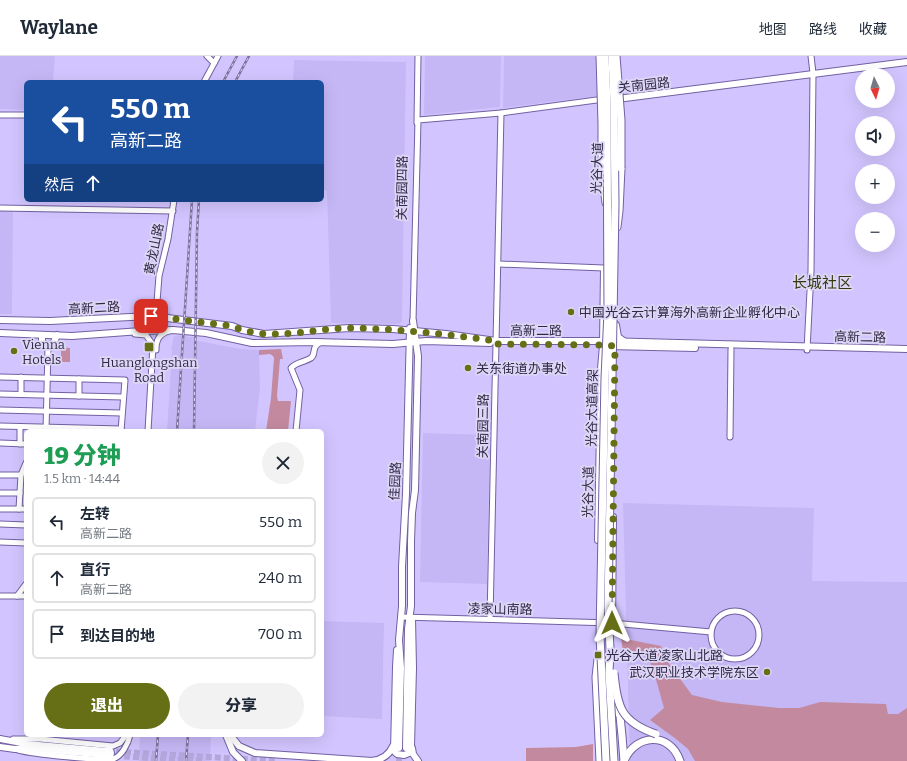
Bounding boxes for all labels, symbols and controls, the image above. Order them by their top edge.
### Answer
text: Waylane [20,16,98,39]
text: 地图 [759,21,787,38]
text: 路线 [809,21,837,38]
text: 收藏 [859,21,887,38]
north arrow [855,68,895,108]
map controls [855,68,895,252]
street label: 关南园路 [617,75,671,95]
text: 550 m [110,92,190,125]
icon: left [44,96,96,148]
button: sound [855,116,895,156]
text: 高新二路 [110,130,182,152]
street label: 光谷大道 [589,142,605,194]
street label: 关南园四路 [394,155,410,221]
button: + [855,164,895,204]
icon: ahead [82,172,104,194]
text: 然后 [44,176,74,194]
button: − [855,212,895,252]
street label: 黄龙山路 [142,222,166,276]
district label: 长城社区 [792,274,852,292]
street label: 高新二路 [68,299,120,317]
pin [134,299,168,333]
icon: arrive [140,305,162,327]
place label: 中国光谷云计算海外高新企业孵化中心 [579,305,800,320]
marker: 中国光谷云计算海外高新企业孵化中心 [566,307,576,317]
street label: 高新二路 [510,323,562,338]
street label: 高新二路 [834,329,886,345]
place label: Vienna Hotels [22,337,65,367]
marker: Huanglongshan Road [143,341,155,353]
marker: Vienna Hotels [9,346,19,356]
place label: Huanglongshan Road [100,355,198,385]
place label: 关东街道办事处 [476,361,567,376]
marker: 关东街道办事处 [463,363,473,373]
street label: 光谷大道高架 [584,369,600,447]
street label: 关南园三路 [475,393,491,459]
text: 19 分钟 [44,442,121,470]
button: close [262,442,304,484]
street label: 佳园路 [386,461,404,501]
street label: 光谷大道 [580,466,596,518]
text: 1.5 km · 14:44 [44,471,120,486]
text: 左转 [80,505,110,523]
icon: left [46,511,68,533]
text: 550 m [259,513,302,531]
text: 高新二路 [80,526,132,541]
text: 直行 [80,561,110,579]
icon: ahead [46,567,68,589]
text: 240 m [258,569,302,587]
text: 高新二路 [80,582,132,597]
street label: 凌家山南路 [467,601,533,617]
position arrow [591,602,633,644]
icon: arrive [46,623,68,645]
text: 700 m [258,625,302,643]
text: 到达目的地 [80,627,155,645]
place label: 光谷大道凌家山北路 [606,648,723,663]
marker: 光谷大道凌家山北路 [593,650,603,660]
place label: 武汉职业技术学院东区 [629,665,759,680]
marker: 武汉职业技术学院东区 [762,667,772,677]
button: 退出 [44,683,170,729]
button: 分享 [178,683,304,729]

